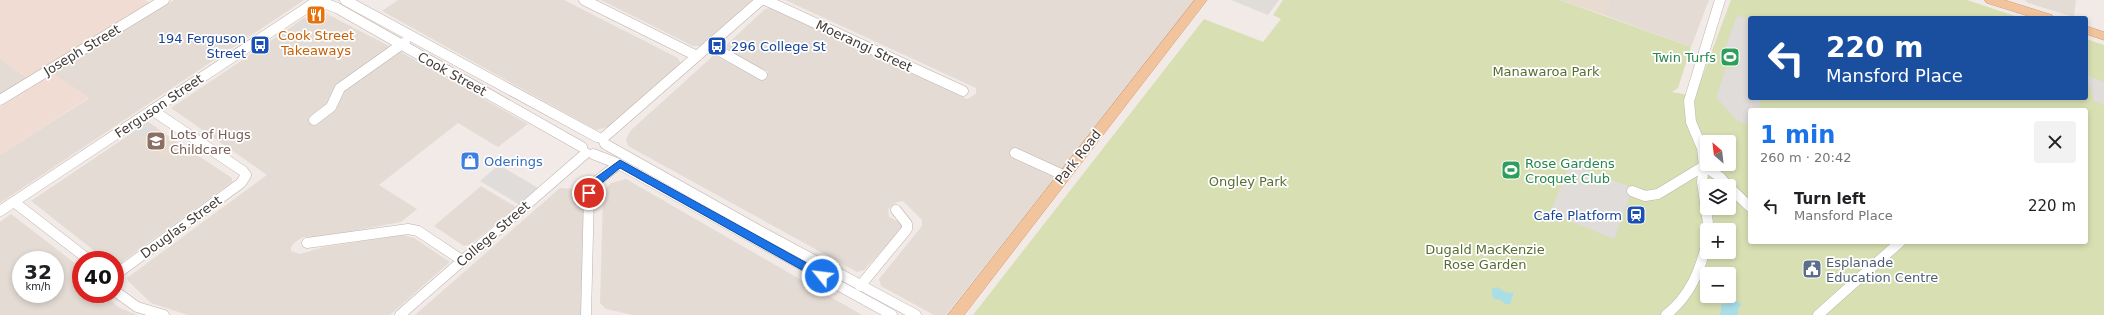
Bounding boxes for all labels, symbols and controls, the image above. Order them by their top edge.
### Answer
restaurant icon: Cook Street Takeaways [305,4,327,26]
street label: Moerangi Street [814,17,914,75]
street label: Joseph Street [40,21,123,79]
place label: Cook Street Takeaways [278,28,354,58]
place label: 194 Ferguson Street [158,31,246,61]
text: 220 m [1826,31,1923,64]
icon: left [1760,32,1812,84]
bus stop icon: 194 Ferguson Street [249,34,271,56]
bus stop icon: 296 College St [706,35,728,57]
place label: 296 College St [731,39,826,54]
sports icon: Twin Turfs [1719,46,1741,68]
street label: Cook Street [415,49,489,99]
place label: Twin Turfs [1652,50,1716,65]
park label: Manawaroa Park [1492,64,1600,79]
text: Mansford Place [1826,65,1963,86]
street label: Ferguson Street [112,71,206,141]
text: 1 min [1760,121,1835,149]
button: close [2034,121,2076,163]
place label: Lots of Hugs Childcare [170,127,251,157]
street label: Park Road [1052,127,1104,187]
school or university icon: Lots of Hugs Childcare [145,130,167,152]
north arrow [1700,135,1736,171]
map controls [1700,135,1736,303]
shop icon: Oderings [459,150,481,172]
text: 260 m · 20:42 [1760,150,1851,165]
place label: Oderings [484,154,543,169]
place label: Rose Gardens Croquet Club [1525,156,1615,186]
sports icon: Rose Gardens Croquet Club [1500,159,1522,181]
park label: Ongley Park [1209,174,1288,189]
pin [572,176,606,210]
button: layers [1700,179,1736,215]
icon: arrive [578,182,600,204]
text: Turn left [1794,190,1866,208]
street label: Douglas Street [138,193,224,261]
icon: left [1760,195,1782,217]
text: 220 m [2028,197,2076,215]
street label: College Street [453,198,533,270]
station icon: Cafe Platform [1625,204,1647,226]
place label: Cafe Platform [1533,208,1622,223]
text: Mansford Place [1794,208,1893,223]
button: + [1700,223,1736,259]
park label: Dugald MacKenzie Rose Garden [1425,242,1545,272]
speed limit sign: 40 [72,251,124,303]
position arrow [801,255,843,297]
place label: Esplanade Education Centre [1826,255,1938,285]
public building icon: Esplanade Education Centre [1801,258,1823,280]
text: 32 [24,260,52,284]
button: − [1700,267,1736,303]
text: km/h [25,281,51,292]

